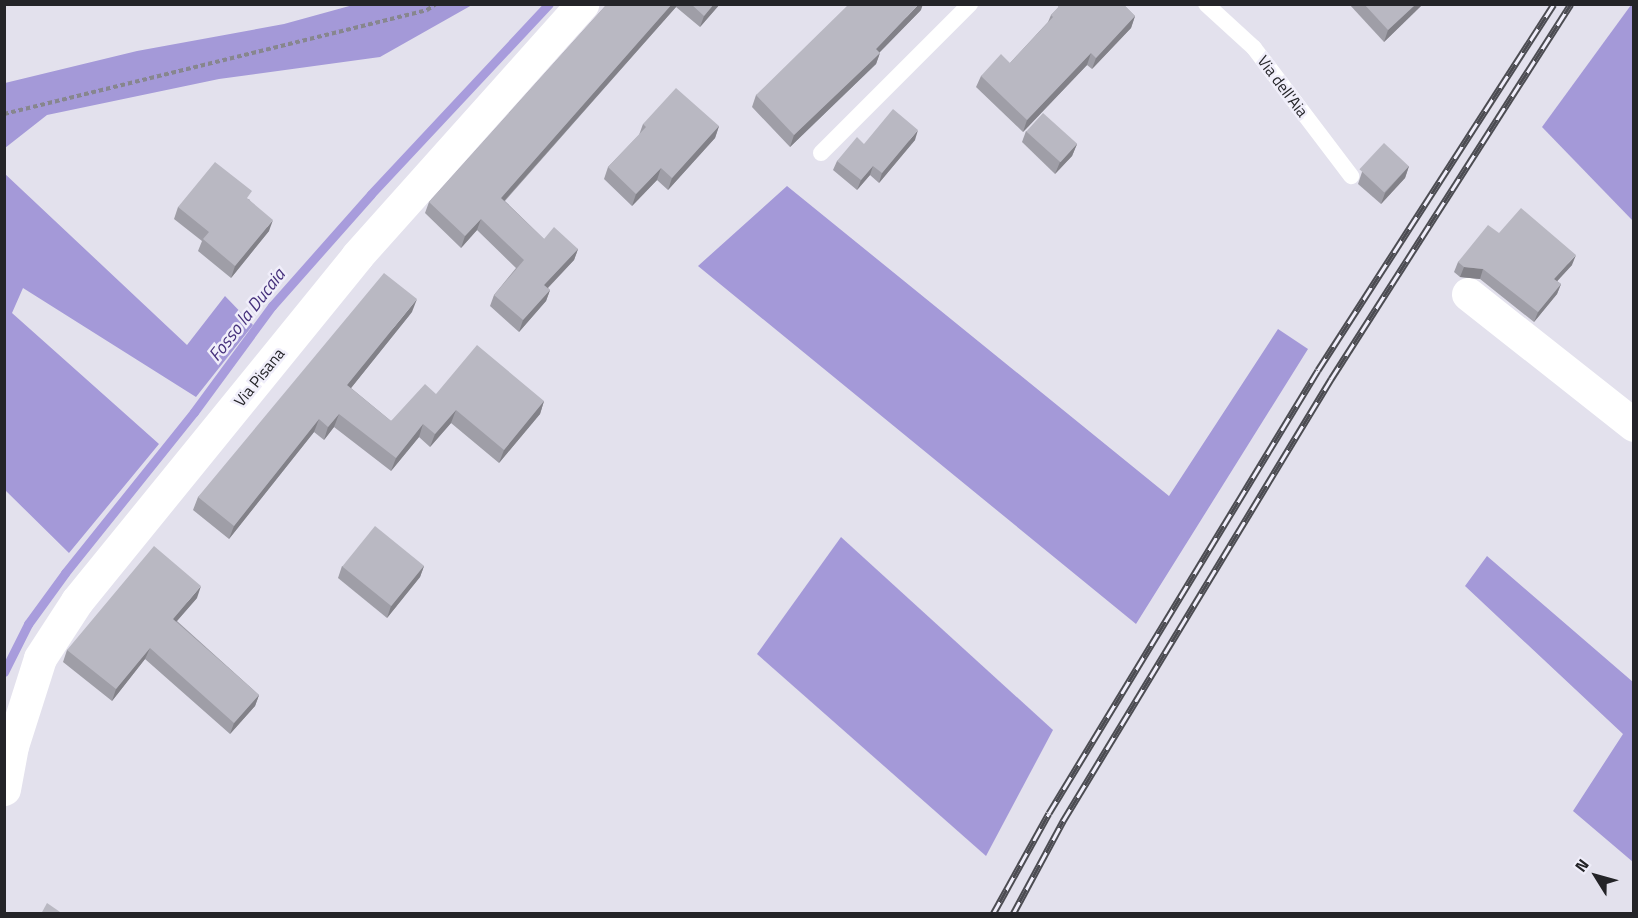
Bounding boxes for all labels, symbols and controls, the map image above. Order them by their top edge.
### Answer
street label: Via dell'Aia [1254,51,1312,121]
water label: Fosso la Ducaia [204,265,290,365]
street label: Via Pisana [230,344,288,410]
north arrow [1566,846,1626,906]
text: N [1569,854,1595,877]

